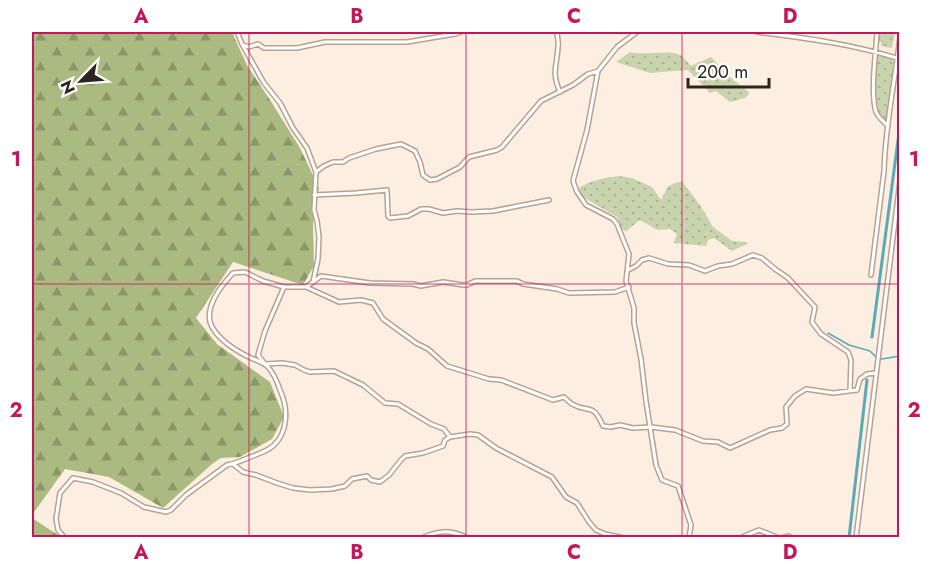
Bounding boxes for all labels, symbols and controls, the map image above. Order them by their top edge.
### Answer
text: A [133,2,149,31]
text: B [350,2,364,31]
text: C [567,2,581,31]
text: D [783,2,797,31]
north arrow [51,51,111,111]
scale bar [688,51,769,89]
text: 200 m [697,59,748,85]
text: N [55,77,81,98]
text: 1 [11,145,21,174]
text: 1 [909,145,919,174]
text: 2 [9,396,23,425]
text: 2 [907,396,921,425]
text: A [133,538,149,567]
text: B [350,538,364,567]
text: C [567,538,581,567]
text: D [783,538,797,567]

